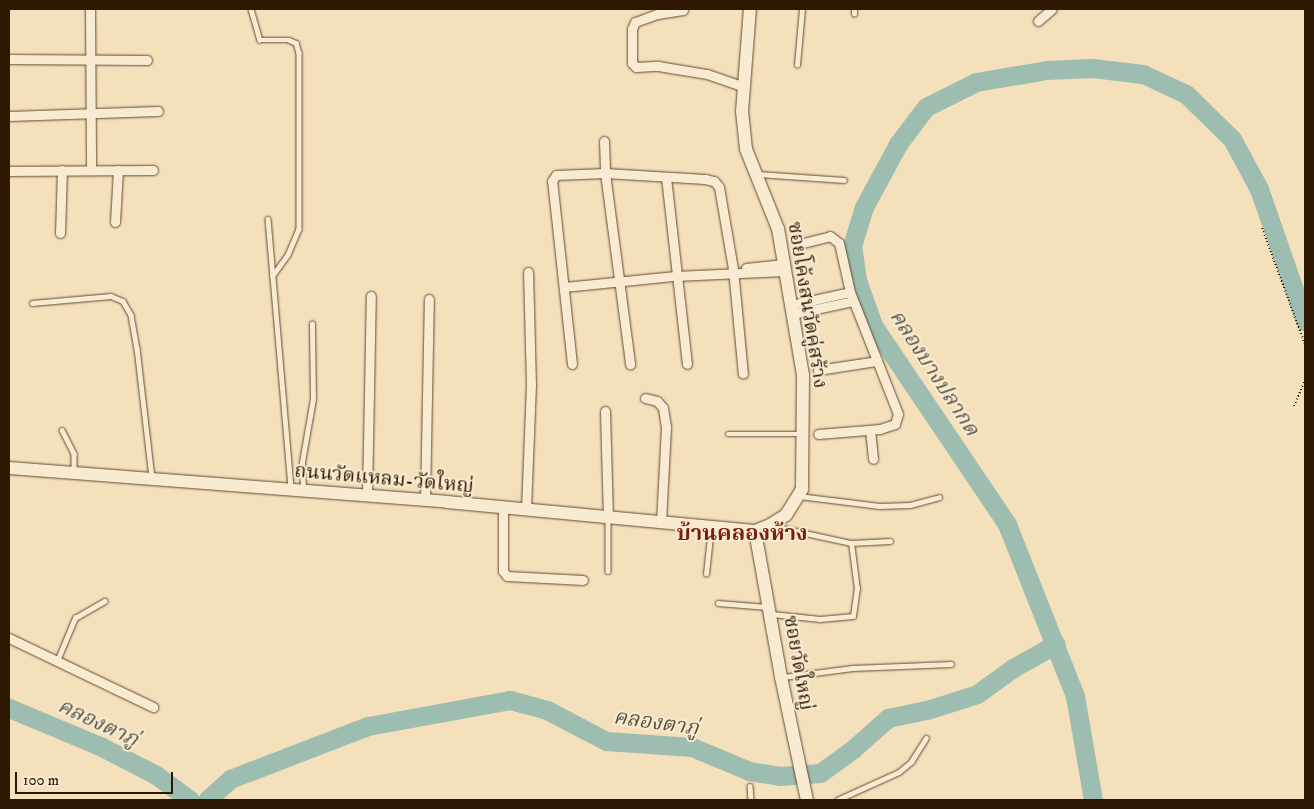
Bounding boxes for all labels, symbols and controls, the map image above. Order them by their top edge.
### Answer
street label: ซอยโค้งสนวัดคู่สร้าง [782,220,832,390]
water label: คลองบางปลากด [884,305,984,441]
street label: ถนนวัดแหลม-วัดใหญ่ [293,459,475,499]
district label: บ้านคลองห้าง [676,521,808,547]
street label: ซอยวัดใหญ่ [778,614,818,712]
water label: คลองตาภู่ [54,693,142,753]
water label: คลองตาภู่ [612,705,700,741]
scale bar [18,762,175,794]
text: 100 m [23,771,59,790]

